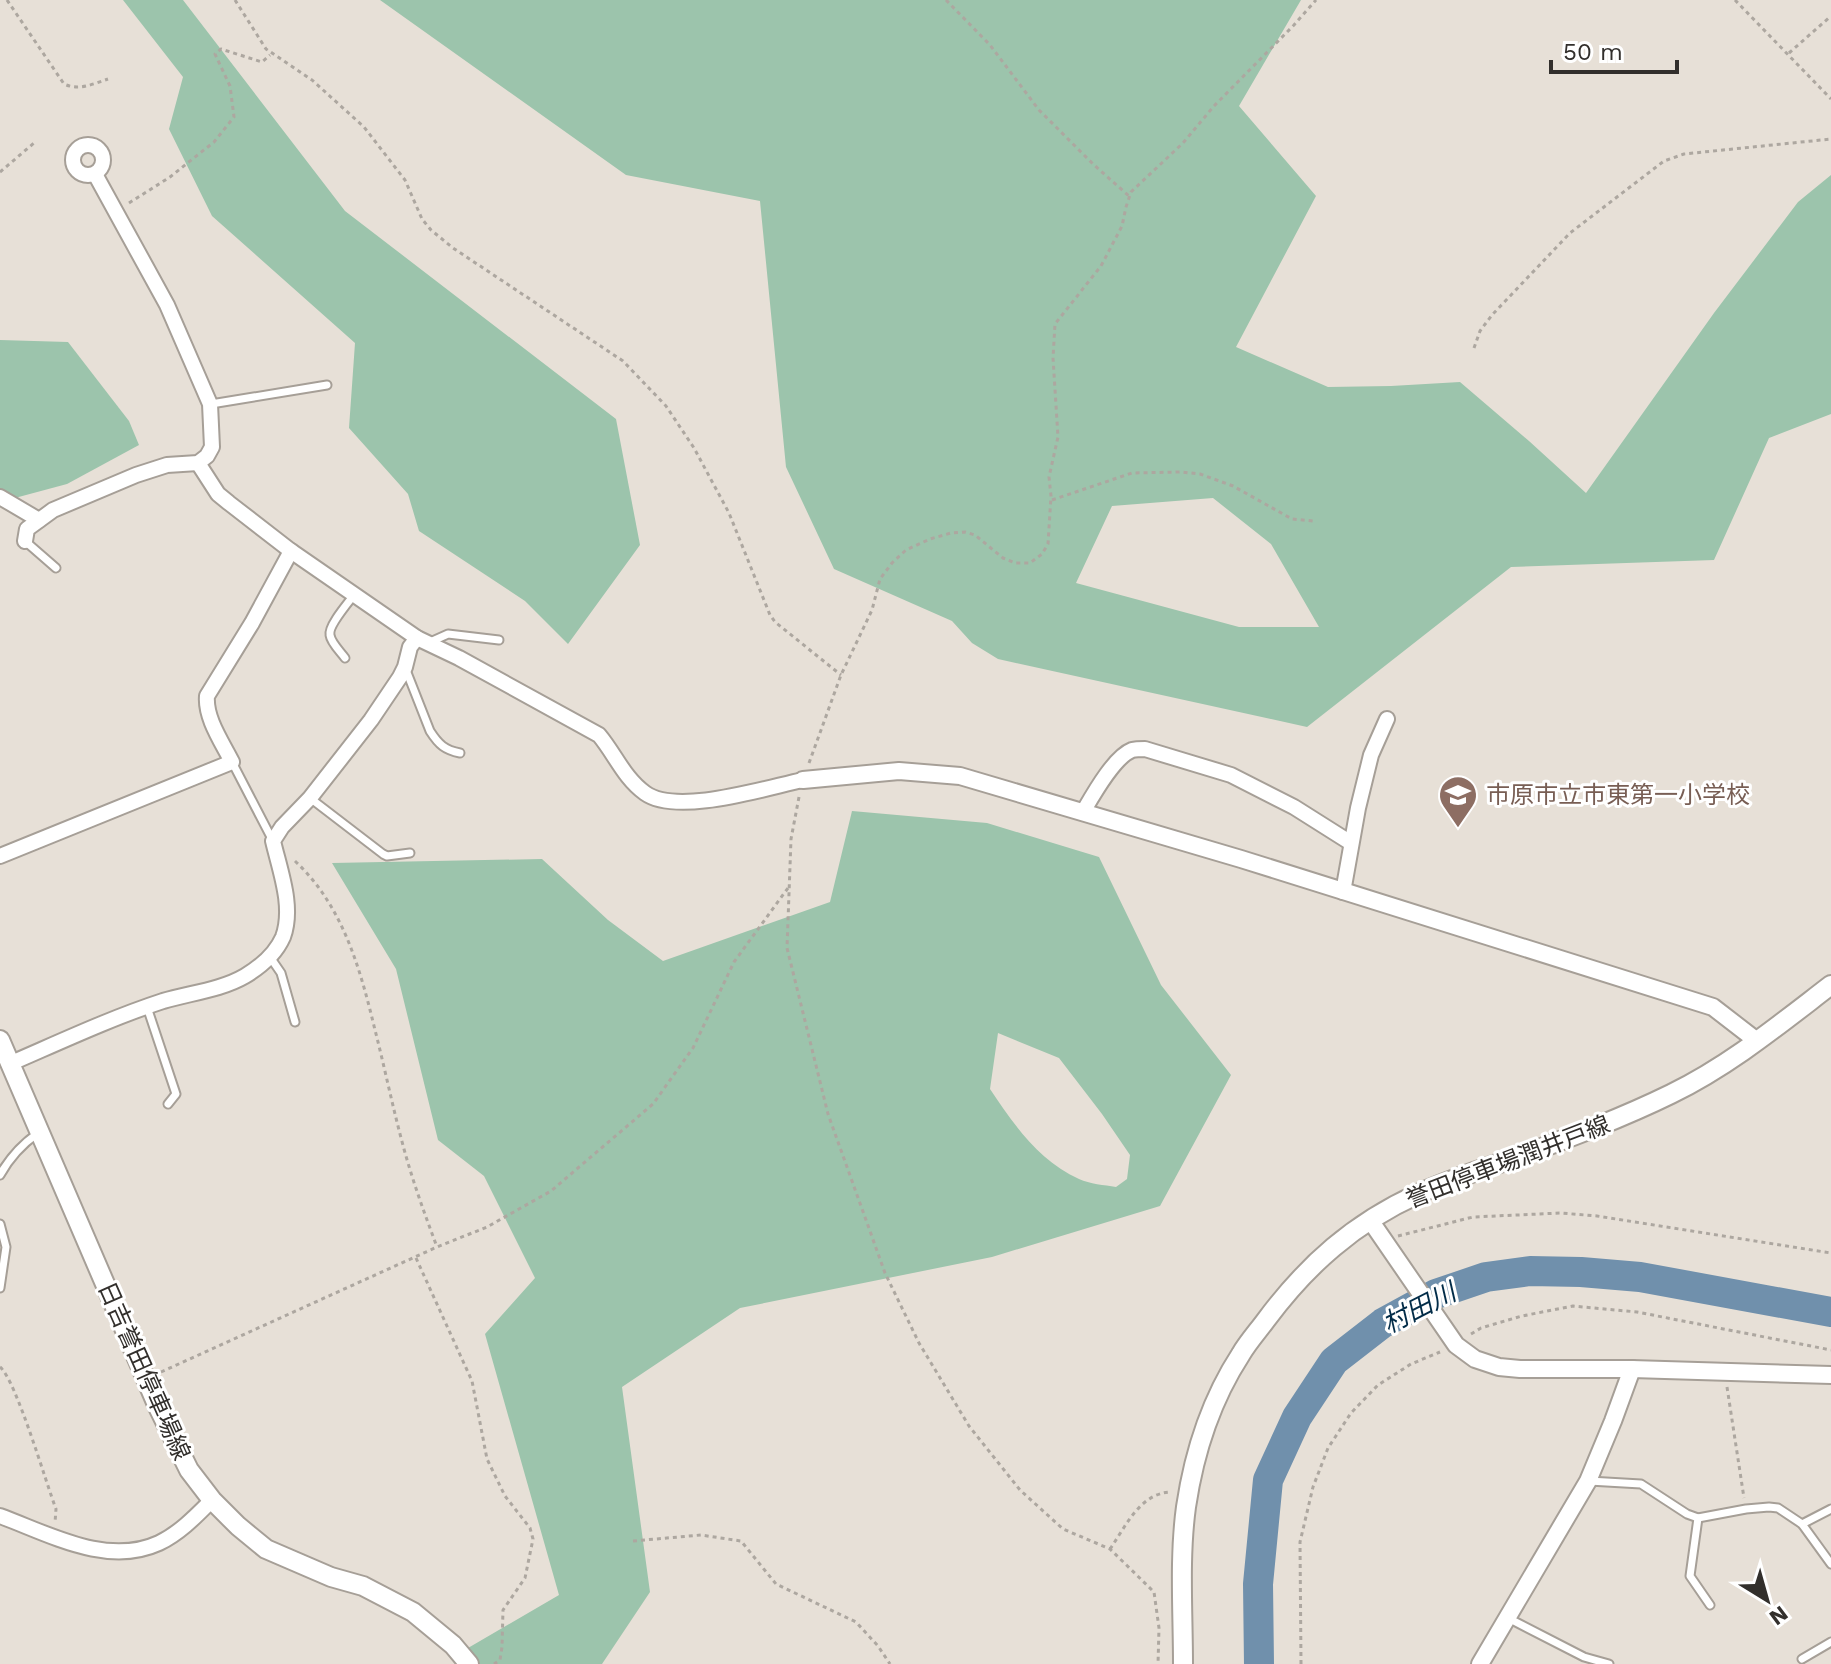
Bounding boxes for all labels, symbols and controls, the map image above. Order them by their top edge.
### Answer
scale bar [1551,24,1677,74]
text: 50 m [1563,38,1623,66]
school or university icon: 市原市立市東第一小学校 [1437,774,1479,829]
place label: 市原市立市東第一小学校 [1486,781,1750,809]
street label: 誉田停車場潤井戸線 [1402,1110,1614,1214]
water label: 村田川 [1377,1276,1463,1339]
street label: 日吉誉田停車場線 [92,1278,196,1464]
north arrow [1727,1560,1807,1640]
text: N [1765,1601,1793,1630]

